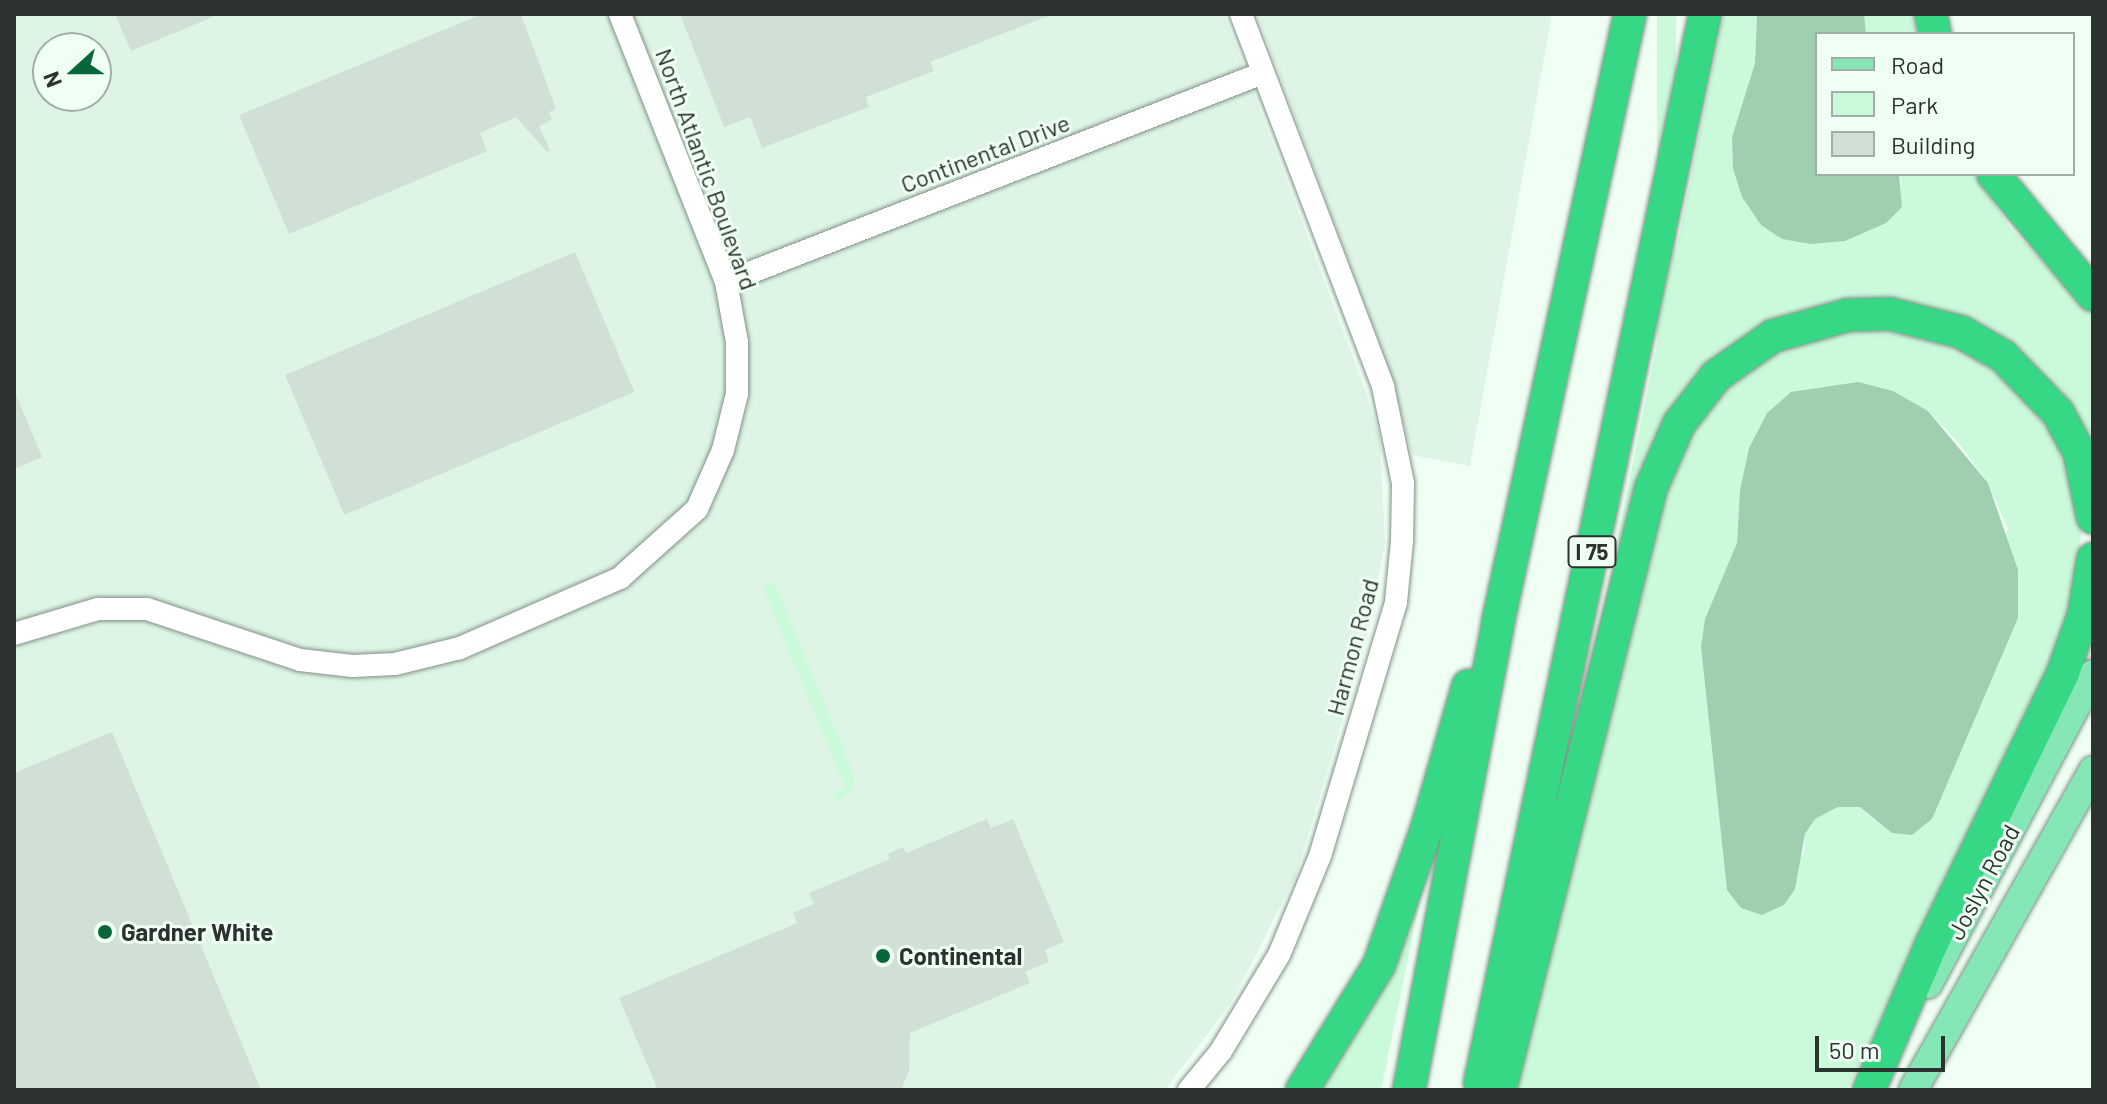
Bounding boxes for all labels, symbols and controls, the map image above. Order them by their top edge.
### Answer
north arrow [32,32,112,112]
legend [1815,32,2075,176]
street label: North Atlantic Boulevard [650,44,764,294]
text: Road [1891,50,1944,79]
text: N [37,68,66,91]
text: Park [1891,90,1938,119]
street label: Continental Drive [896,108,1074,198]
text: Building [1891,130,1975,159]
road number: I 75 [1566,534,1618,570]
street label: Harmon Road [1320,576,1384,718]
street label: Joslyn Road [1941,820,2025,944]
place label: Gardner White [121,918,273,946]
marker: Gardner White [96,923,114,941]
place label: Continental [899,942,1022,970]
marker: Continental [874,947,892,965]
scale bar [1819,1020,1949,1070]
text: 50 m [1829,1035,1880,1064]

